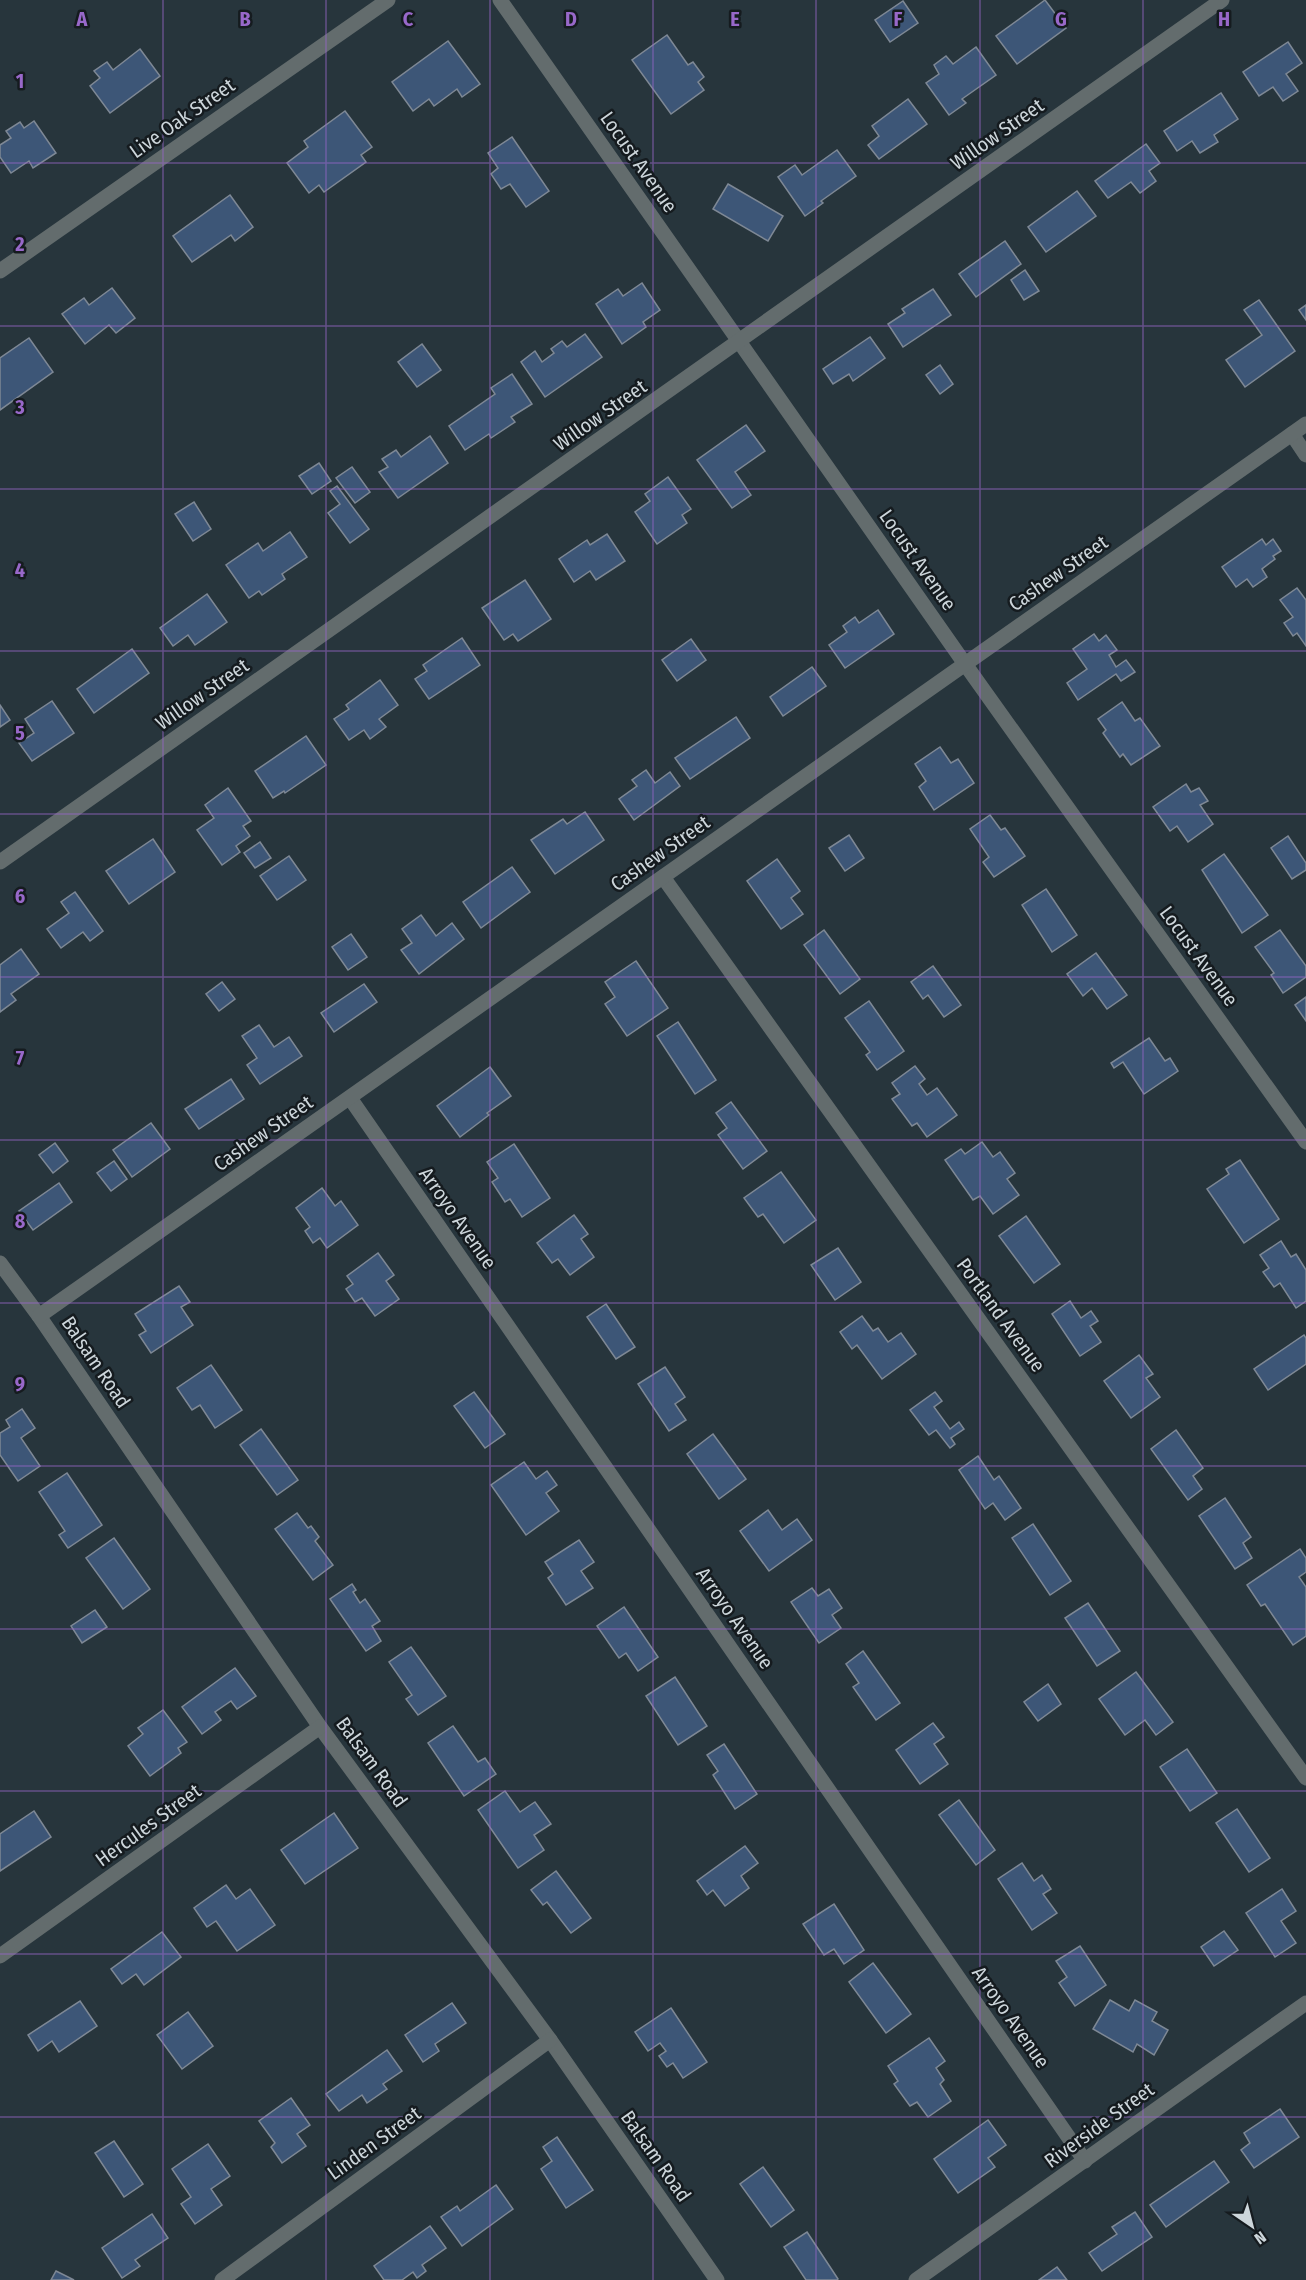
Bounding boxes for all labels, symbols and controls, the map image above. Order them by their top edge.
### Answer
text: A [76,7,89,31]
text: B [239,7,251,31]
text: C [403,7,414,31]
text: D [565,7,577,31]
text: E [730,7,740,31]
text: F [894,7,903,31]
text: G [1055,7,1067,31]
text: H [1218,7,1230,31]
text: 1 [16,69,24,93]
street label: Live Oak Street [125,73,239,163]
street label: Willow Street [946,93,1048,175]
street label: Locust Avenue [595,107,683,217]
text: 2 [14,232,25,256]
street label: Willow Street [549,374,651,456]
text: 3 [14,395,25,419]
street label: Locust Avenue [874,505,962,615]
street label: Cashew Street [1004,530,1113,616]
text: 4 [15,558,25,582]
street label: Willow Street [151,653,253,735]
text: 5 [15,721,25,745]
street label: Cashew Street [606,810,715,896]
text: 6 [15,884,25,908]
street label: Locust Avenue [1155,901,1243,1011]
text: 7 [16,1046,25,1070]
street label: Cashew Street [209,1090,318,1176]
street label: Arroyo Avenue [414,1163,502,1273]
text: 8 [15,1209,26,1233]
street label: Portland Avenue [952,1253,1050,1377]
street label: Balsam Road [57,1312,135,1412]
text: 9 [15,1372,25,1396]
street label: Arroyo Avenue [691,1563,779,1673]
street label: Balsam Road [331,1712,413,1812]
street label: Hercules Street [90,1778,206,1871]
street label: Arroyo Avenue [967,1962,1055,2072]
street label: Riverside Street [1040,2077,1159,2173]
street label: Linden Street [323,2101,426,2185]
street label: Balsam Road [616,2106,696,2206]
north arrow [1222,2196,1282,2256]
text: N [1251,2227,1270,2248]

